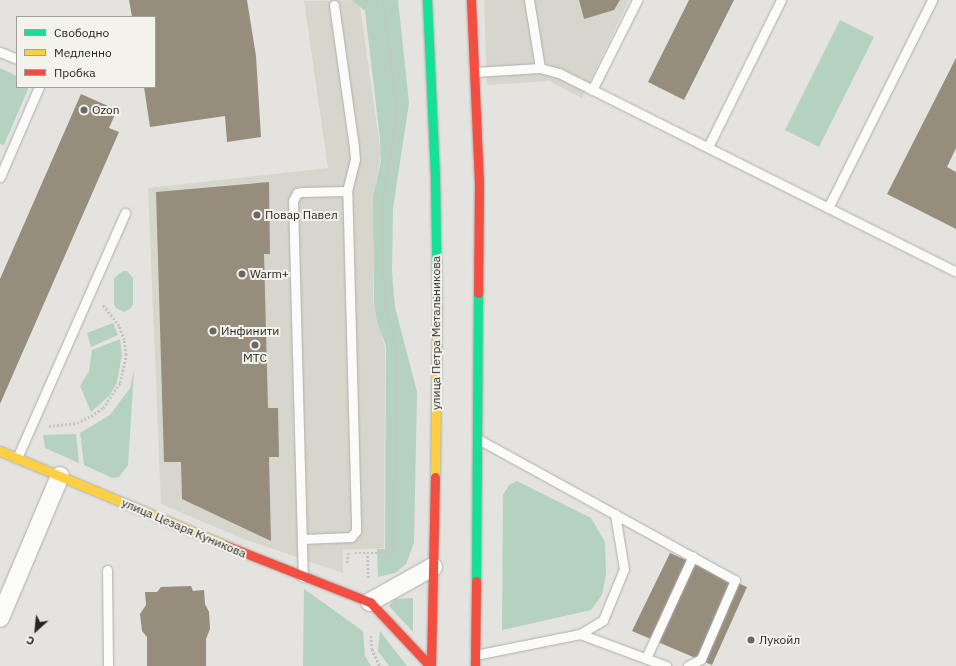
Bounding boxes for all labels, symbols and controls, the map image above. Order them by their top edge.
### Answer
legend [16,16,156,88]
text: Свободно [54,25,109,40]
text: Медленно [54,45,112,60]
text: Пробка [54,65,96,80]
place label: Ozon [92,103,119,117]
marker: Ozon [79,105,89,115]
place label: Повар Павел [265,208,338,222]
marker: Повар Павел [252,210,262,220]
street label: улица Петра Метальникова [429,256,443,410]
place label: Warm+ [250,267,289,281]
marker: Warm+ [237,269,247,279]
place label: Инфинити [221,324,279,338]
marker: Инфинити [208,326,218,336]
marker: МТС [250,340,260,350]
place label: МТС [243,351,267,365]
street label: улица Цезаря Куникова [120,495,248,561]
north arrow [16,610,56,650]
text: С [24,633,37,649]
place label: Лукойл [759,633,800,647]
marker: Лукойл [746,635,756,645]

